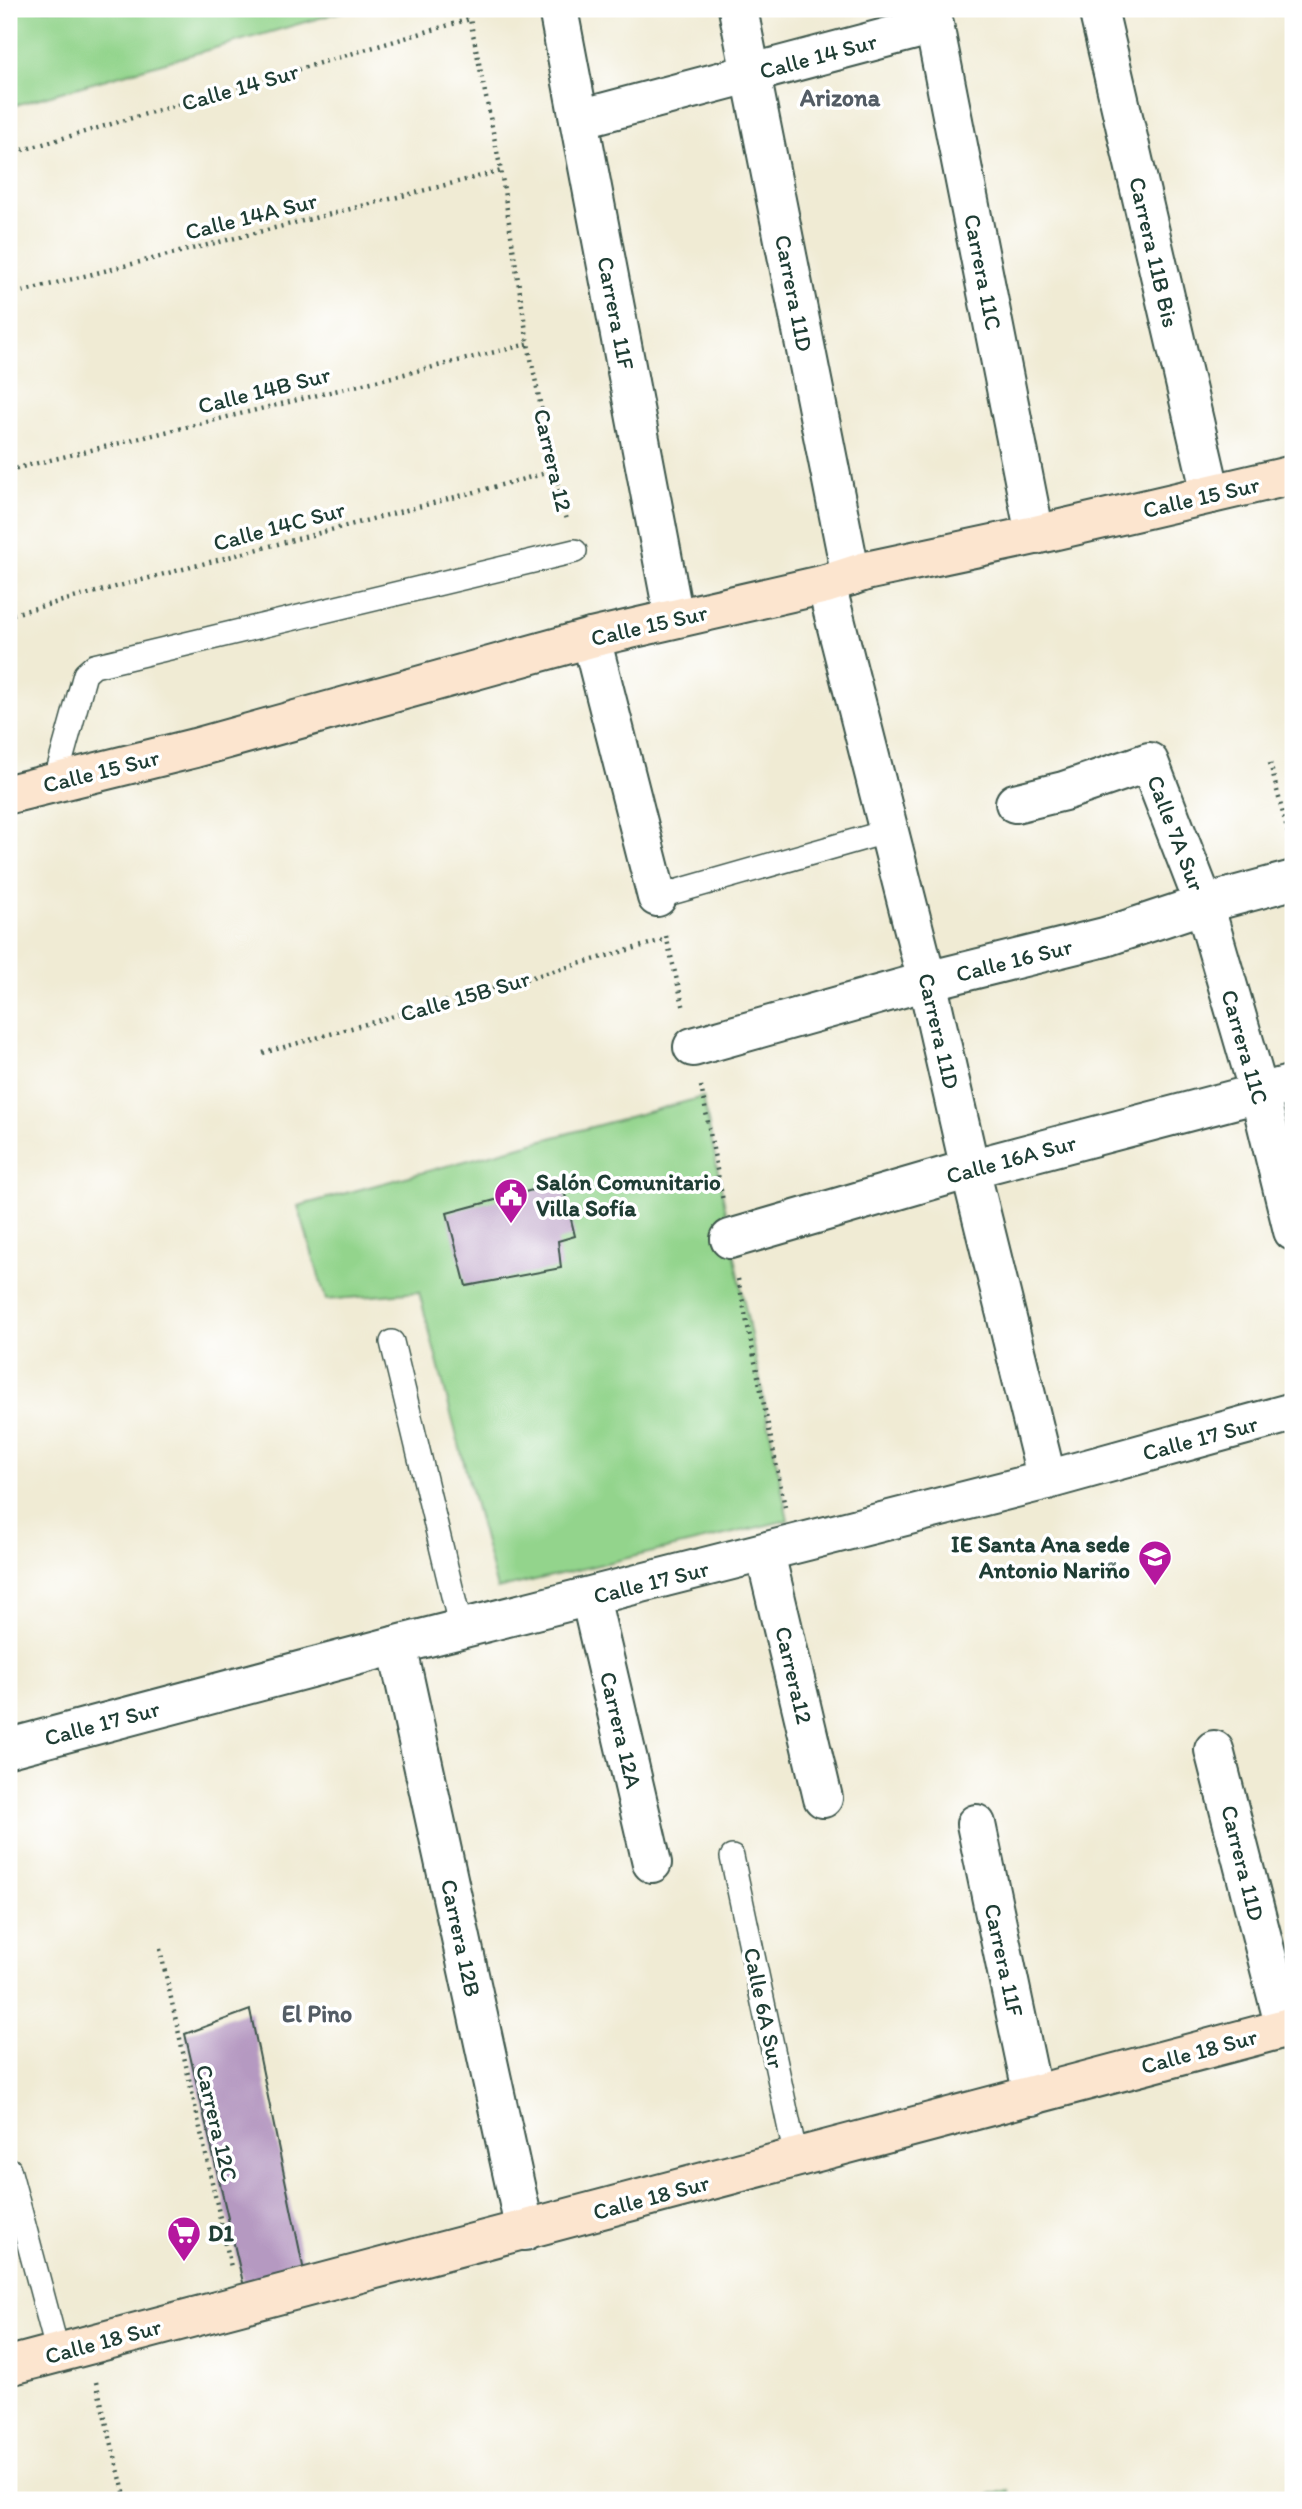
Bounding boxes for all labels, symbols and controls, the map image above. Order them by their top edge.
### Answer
street label: Calle 14 Sur [756,27,880,85]
street label: Calle 14 Sur [178,57,302,117]
district label: Arizona [799,83,881,112]
street label: Carrera 11B Bis [1123,174,1185,330]
street label: Calle 14A Sur [182,186,320,246]
street label: Carrera 11C [958,211,1008,333]
street label: Carrera 11D [769,232,819,354]
street label: Carrera 11F [591,254,641,372]
street label: Calle 14B Sur [195,360,333,420]
street label: Carrera 12 [528,406,578,514]
street label: Calle 15 Sur [1140,470,1262,524]
street label: Calle 14C Sur [210,495,348,557]
street label: Calle 15 Sur [588,598,710,652]
street label: Calle 15 Sur [40,743,162,799]
street label: Calle 7A Sur [1141,771,1211,895]
street label: Calle 16 Sur [953,932,1075,988]
street label: Calle 15B Sur [397,964,533,1028]
street label: Carrera 11D [912,970,966,1092]
street label: Carrera 11C [1215,986,1275,1108]
street label: Calle 16A Sur [943,1128,1079,1190]
place label: Salón Comunitario Villa Sofía [536,1168,721,1222]
public building icon: Salón Comunitario Villa Sofía [492,1176,530,1225]
street label: Calle 17 Sur [1139,1409,1261,1467]
place label: IE Santa Ana sede Antonio Nariño [951,1530,1130,1584]
school or university icon: IE Santa Ana sede Antonio Nariño [1136,1538,1174,1587]
street label: Calle 17 Sur [590,1554,712,1610]
street label: Carrera12 [769,1623,819,1727]
street label: Carrera 12A [594,1669,648,1792]
street label: Calle 17 Sur [41,1694,163,1752]
street label: Carrera 11D [1215,1802,1271,1924]
street label: Carrera 12B [435,1877,487,1999]
street label: Carrera 11F [978,1901,1030,2019]
street label: Calle 6A Sur [738,1945,790,2071]
district label: El Pino [282,1999,352,2028]
street label: Calle 18 Sur [1138,2022,1260,2080]
street label: Carrera 12C [190,2062,244,2184]
street label: Calle 18 Sur [590,2168,712,2226]
supermarket icon: D1 [165,2214,203,2263]
place label: D1 [208,2219,234,2247]
street label: Calle 18 Sur [42,2312,164,2370]

